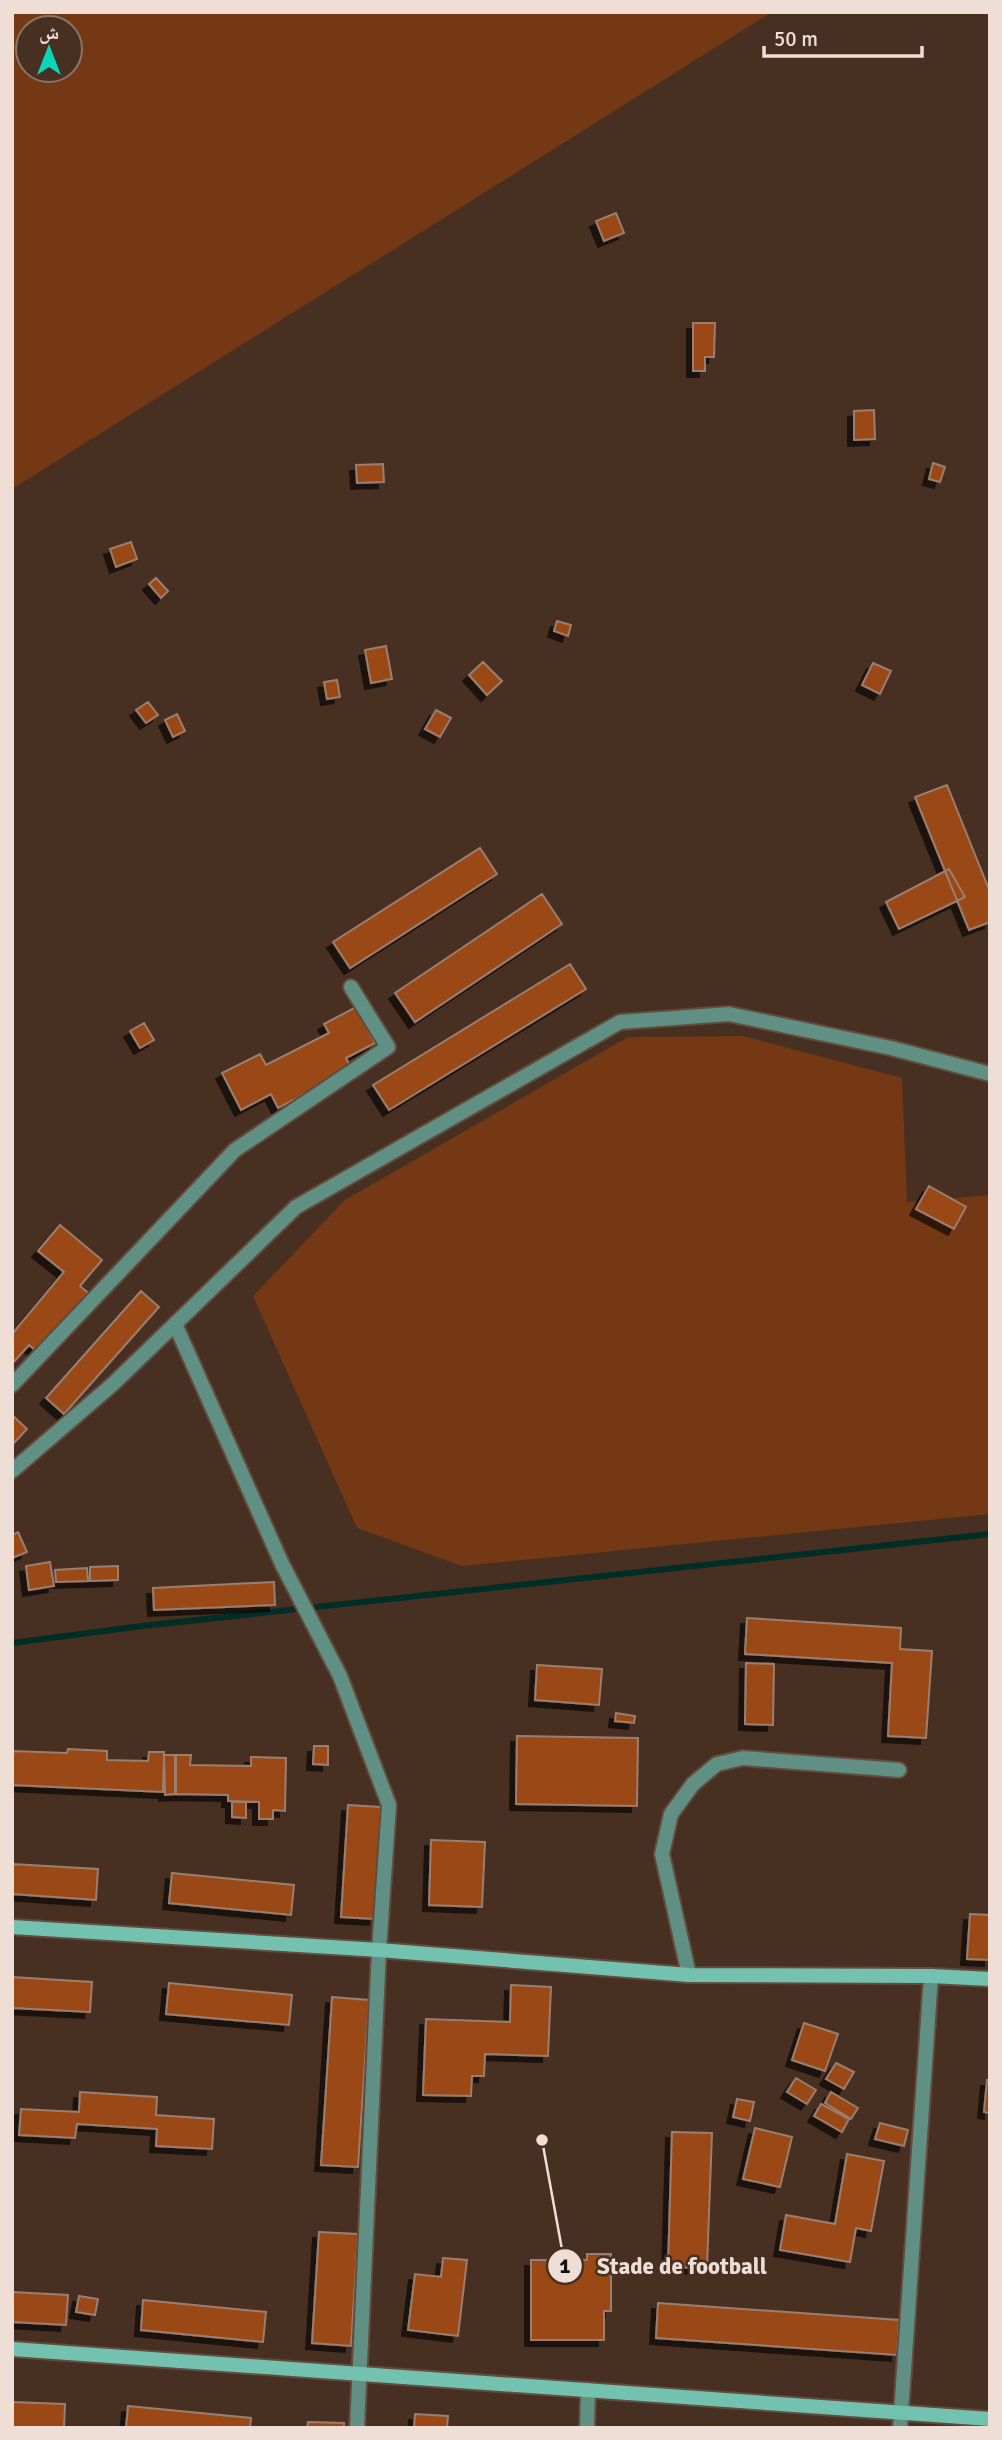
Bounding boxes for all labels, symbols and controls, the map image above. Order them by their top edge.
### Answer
north arrow [14,14,84,84]
scale bar [764,14,922,58]
text: ش [39,21,59,45]
text: 50 m [774,26,818,52]
callout: Stade de football [548,2244,781,2288]
text: Stade de football [597,2252,767,2281]
text: 1 [559,2253,571,2279]

